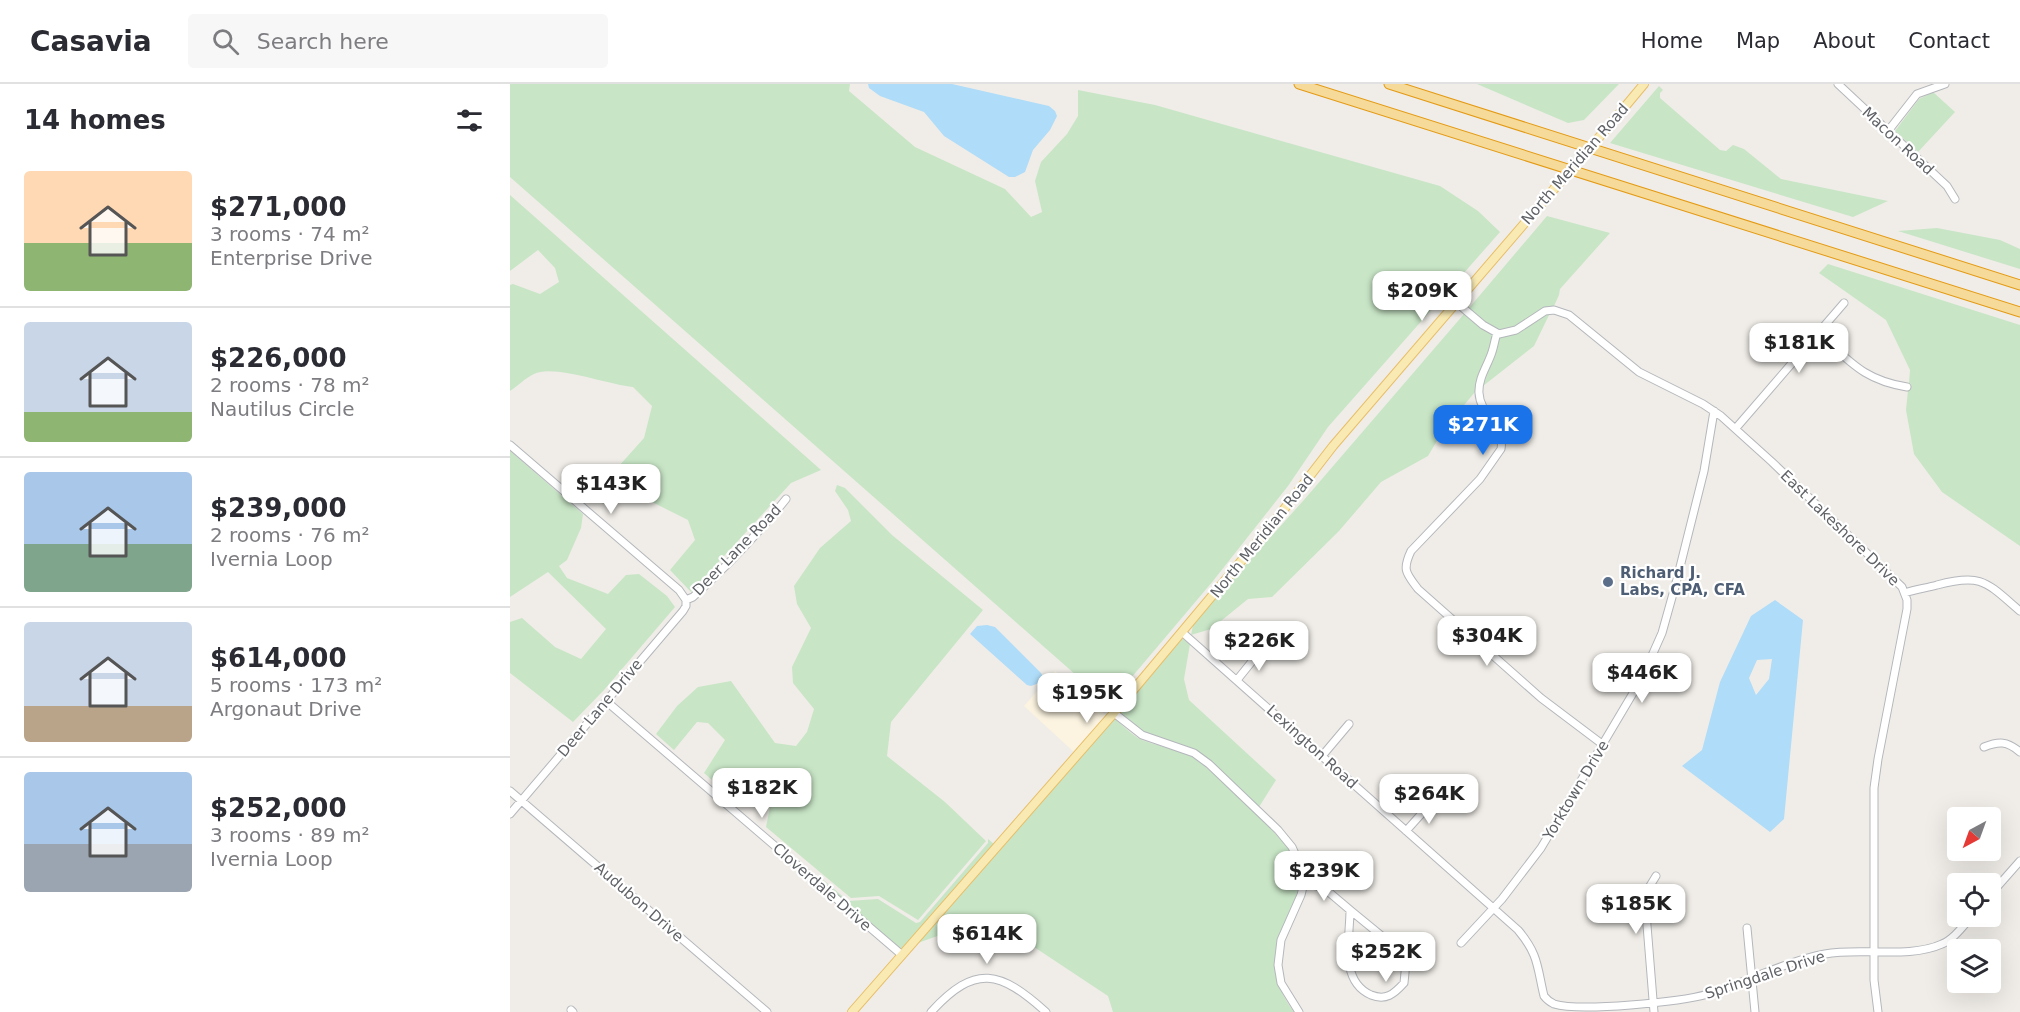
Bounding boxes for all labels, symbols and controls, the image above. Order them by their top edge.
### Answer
search box [188,14,608,68]
text: Casavia [30,25,152,58]
icon: search [209,25,242,58]
text: Search here [257,29,389,54]
text: Home [1641,29,1703,53]
text: Map [1736,29,1780,53]
text: About [1813,29,1875,53]
text: Contact [1908,29,1990,53]
street label: North Meridian Road [1518,100,1632,228]
street label: Macon Road [1858,103,1938,179]
icon: filters [453,104,486,137]
text: 14 homes [24,105,166,135]
text: $271,000 [210,192,347,222]
icon: home [72,195,144,267]
text: 3 rooms · 74 m² [210,222,370,246]
text: Enterprise Drive [210,246,373,270]
pin: $209K [1380,271,1464,322]
text: $209K [1386,278,1458,302]
pin: $181K [1757,323,1841,374]
text: $181K [1763,330,1835,354]
text: $226,000 [210,343,347,373]
icon: home [72,346,144,418]
text: 2 rooms · 78 m² [210,373,370,397]
text: Nautilus Circle [210,397,354,421]
pin: $271K [1441,405,1525,456]
text: $271K [1447,412,1519,436]
pin: $143K [569,464,653,515]
street label: East Lakeshore Drive [1777,467,1903,589]
street label: North Meridian Road [1207,470,1317,602]
text: $143K [575,471,647,495]
text: $239,000 [210,493,347,523]
icon: home [72,496,144,568]
street label: Deer Lane Road [689,501,785,599]
text: 2 rooms · 76 m² [210,523,370,547]
text: Ivernia Loop [210,547,333,571]
place label: Richard J. Labs, CPA, CFA [1620,564,1745,599]
marker: Richard J. Labs, CPA, CFA [1601,575,1615,589]
pin: $304K [1445,616,1529,667]
pin: $226K [1217,621,1301,672]
text: $304K [1451,623,1523,647]
text: $226K [1223,628,1295,652]
text: $614,000 [210,643,347,673]
icon: home [72,646,144,718]
pin: $446K [1600,653,1684,704]
street label: Deer Lane Drive [554,655,646,761]
text: $446K [1606,660,1678,684]
text: 5 rooms · 173 m² [210,673,382,697]
pin: $195K [1045,673,1129,724]
text: $195K [1051,680,1123,704]
text: Argonaut Drive [210,697,362,721]
street label: Lexington Road [1263,701,1361,793]
street label: Yorktown Drive [1539,737,1613,844]
pin: $182K [720,768,804,819]
pin: $264K [1387,774,1471,825]
text: $182K [726,775,798,799]
text: $264K [1393,781,1465,805]
text: $252,000 [210,793,347,823]
icon: home [72,796,144,868]
north arrow [1947,807,2001,861]
map controls [1947,807,2001,993]
text: 3 rooms · 89 m² [210,823,370,847]
street label: Cloverdale Drive [769,839,875,935]
text: Ivernia Loop [210,847,333,871]
pin: $239K [1282,851,1366,902]
text: $239K [1288,858,1360,882]
street label: Audubon Drive [591,859,687,945]
button: locate [1947,873,2001,927]
pin: $185K [1594,884,1678,935]
text: $185K [1600,891,1672,915]
pin: $614K [945,914,1029,965]
text: $614K [951,921,1023,945]
pin: $252K [1344,932,1428,983]
text: $252K [1350,939,1422,963]
button: layers [1947,939,2001,993]
street label: Springdale Drive [1703,947,1827,1003]

